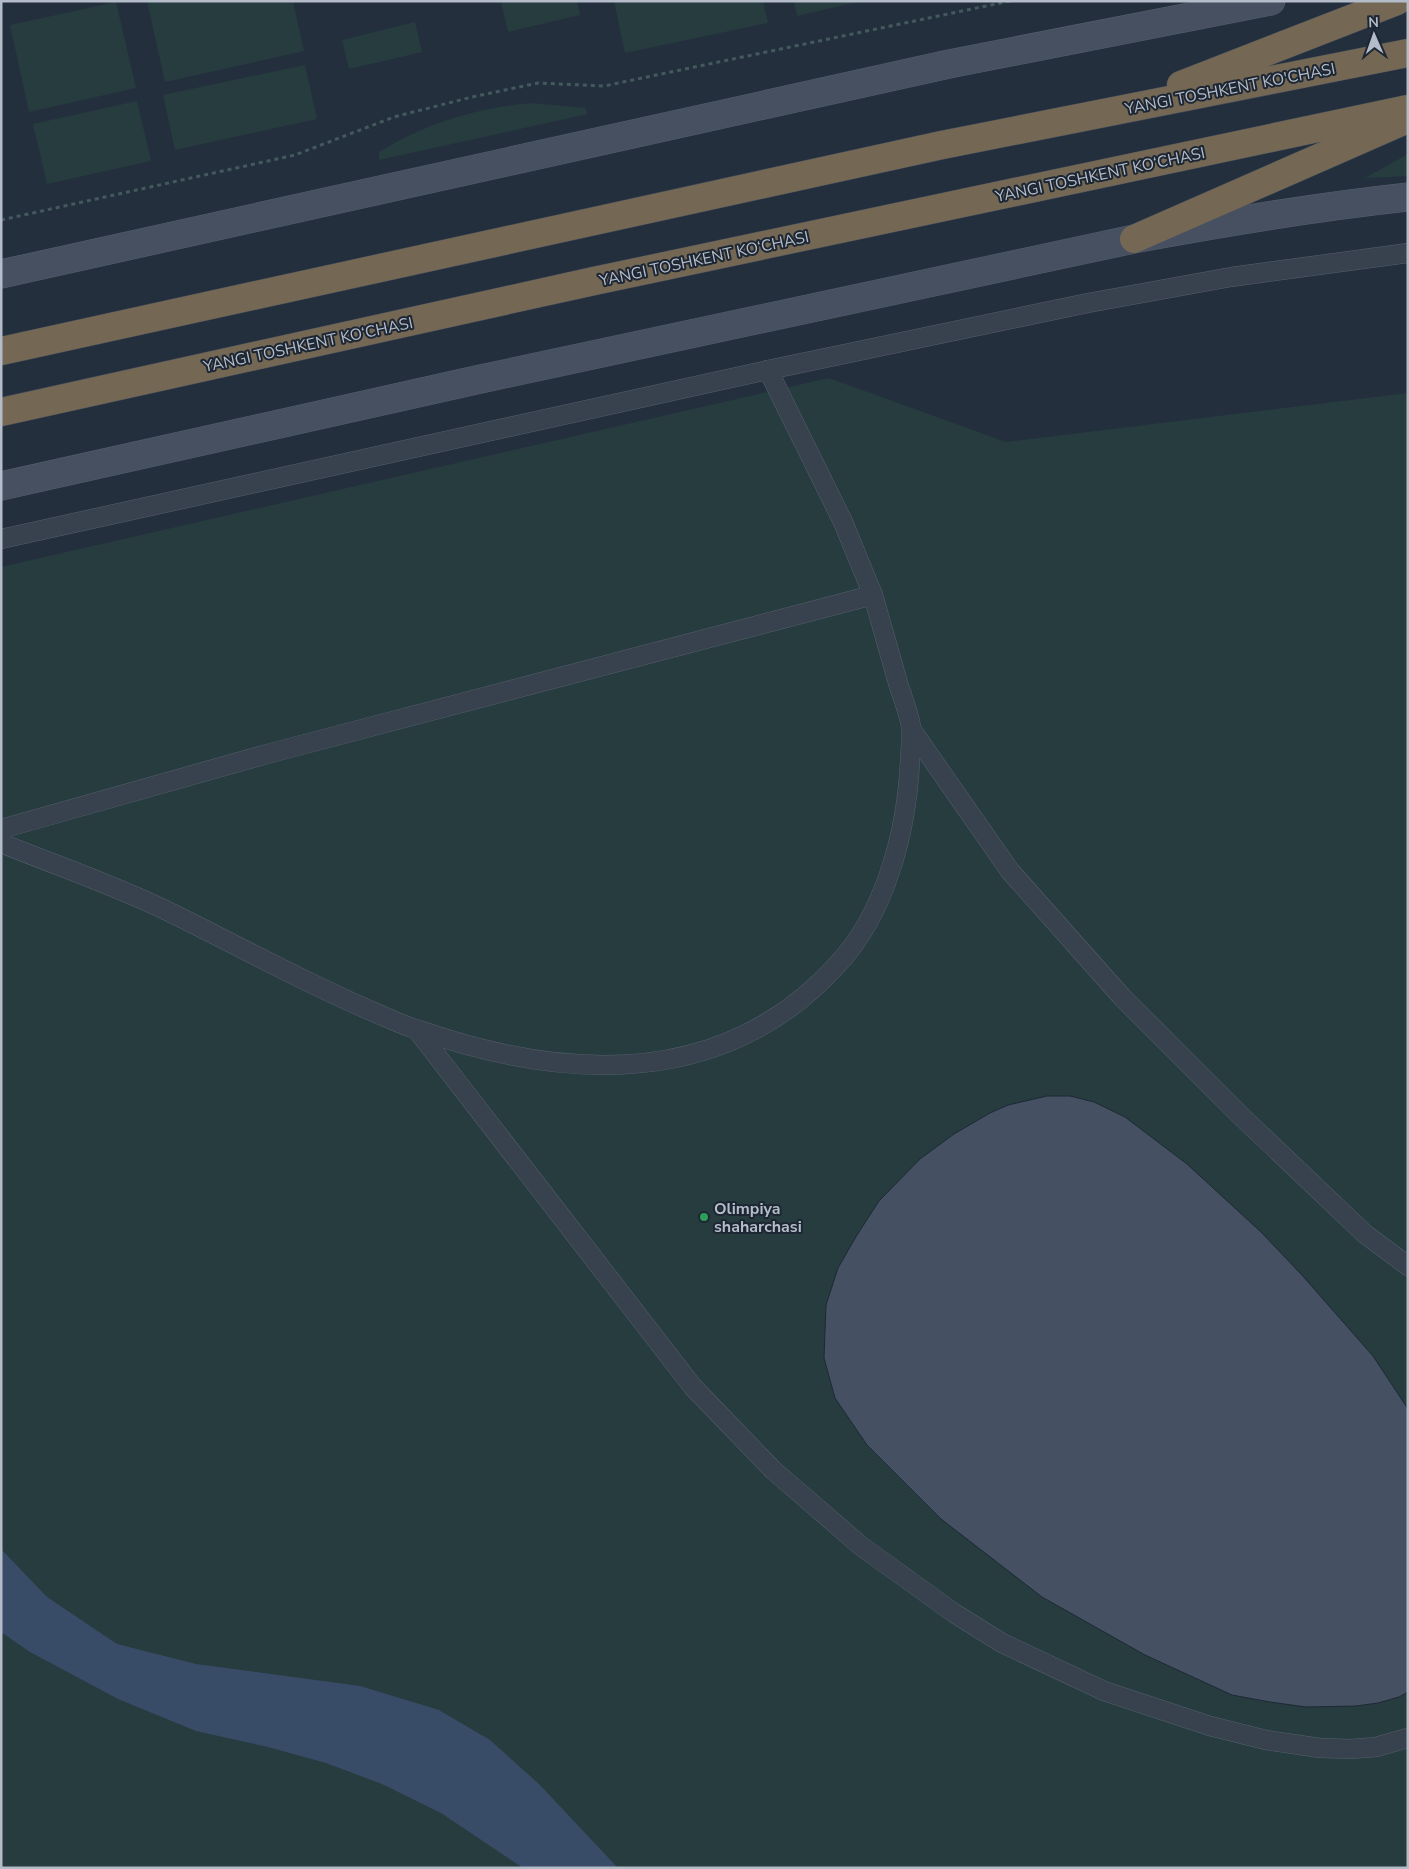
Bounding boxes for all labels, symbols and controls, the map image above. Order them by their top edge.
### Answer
north arrow [1349,10,1399,60]
text: N [1368,13,1379,32]
street label: YANGI TOSHKENT KO'CHASI [1122,58,1337,120]
street label: YANGI TOSHKENT KO‘CHASI [992,142,1207,208]
street label: YANGI TOSHKENT KO‘CHASI [596,226,811,292]
street label: YANGI TOSHKENT KO‘CHASI [200,312,415,378]
place label: Olimpiya shaharchasi [714,1198,802,1238]
marker: Olimpiya shaharchasi [698,1211,710,1223]

